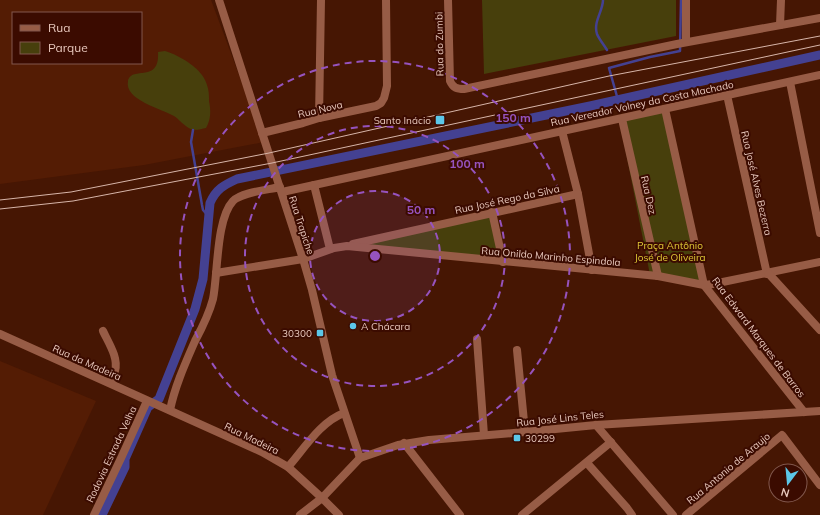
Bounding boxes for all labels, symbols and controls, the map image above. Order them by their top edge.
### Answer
legend [12,12,142,64]
street label: Rua do Zumbi [432,12,447,76]
text: Rua [48,20,70,35]
text: Parque [48,40,88,55]
street label: Rua Vereador Volney da Costa Machado [549,78,735,129]
street label: Rua Nova [296,98,344,121]
text: 150 m [495,110,531,125]
place label: Santo Inácio [374,114,431,127]
marker: Santo Inácio [434,114,446,126]
street label: Rua José Alves Bezerra [738,129,775,237]
text: 100 m [449,156,485,171]
street label: Rua Dez [638,174,659,216]
street label: Rua José Rego da Silva [454,182,561,217]
street label: Rua Trapiche [286,194,317,256]
text: 50 m [407,202,435,217]
park label: Praça Antônio José de Oliveira [634,239,706,264]
street label: Rua Onildo Marinho Espindola [481,244,621,269]
centre of rings [368,249,382,263]
street label: Rua Edward Marques de Barros [709,274,808,400]
place label: A Chácara [361,320,410,333]
marker: A Chácara [348,321,358,331]
place label: 30300 [282,327,312,340]
marker: 30300 [315,328,325,338]
street label: Rua da Madeira [50,341,123,383]
street label: Rodovia Estrada Velha [83,404,140,505]
street label: Rua José Lins Teles [516,407,605,430]
street label: Rua Madeira [222,420,281,457]
street label: Rua Antonio de Araujo [684,429,773,507]
place label: 30299 [525,432,555,445]
marker: 30299 [512,433,522,443]
north arrow [768,463,808,503]
text: N [779,485,791,500]

